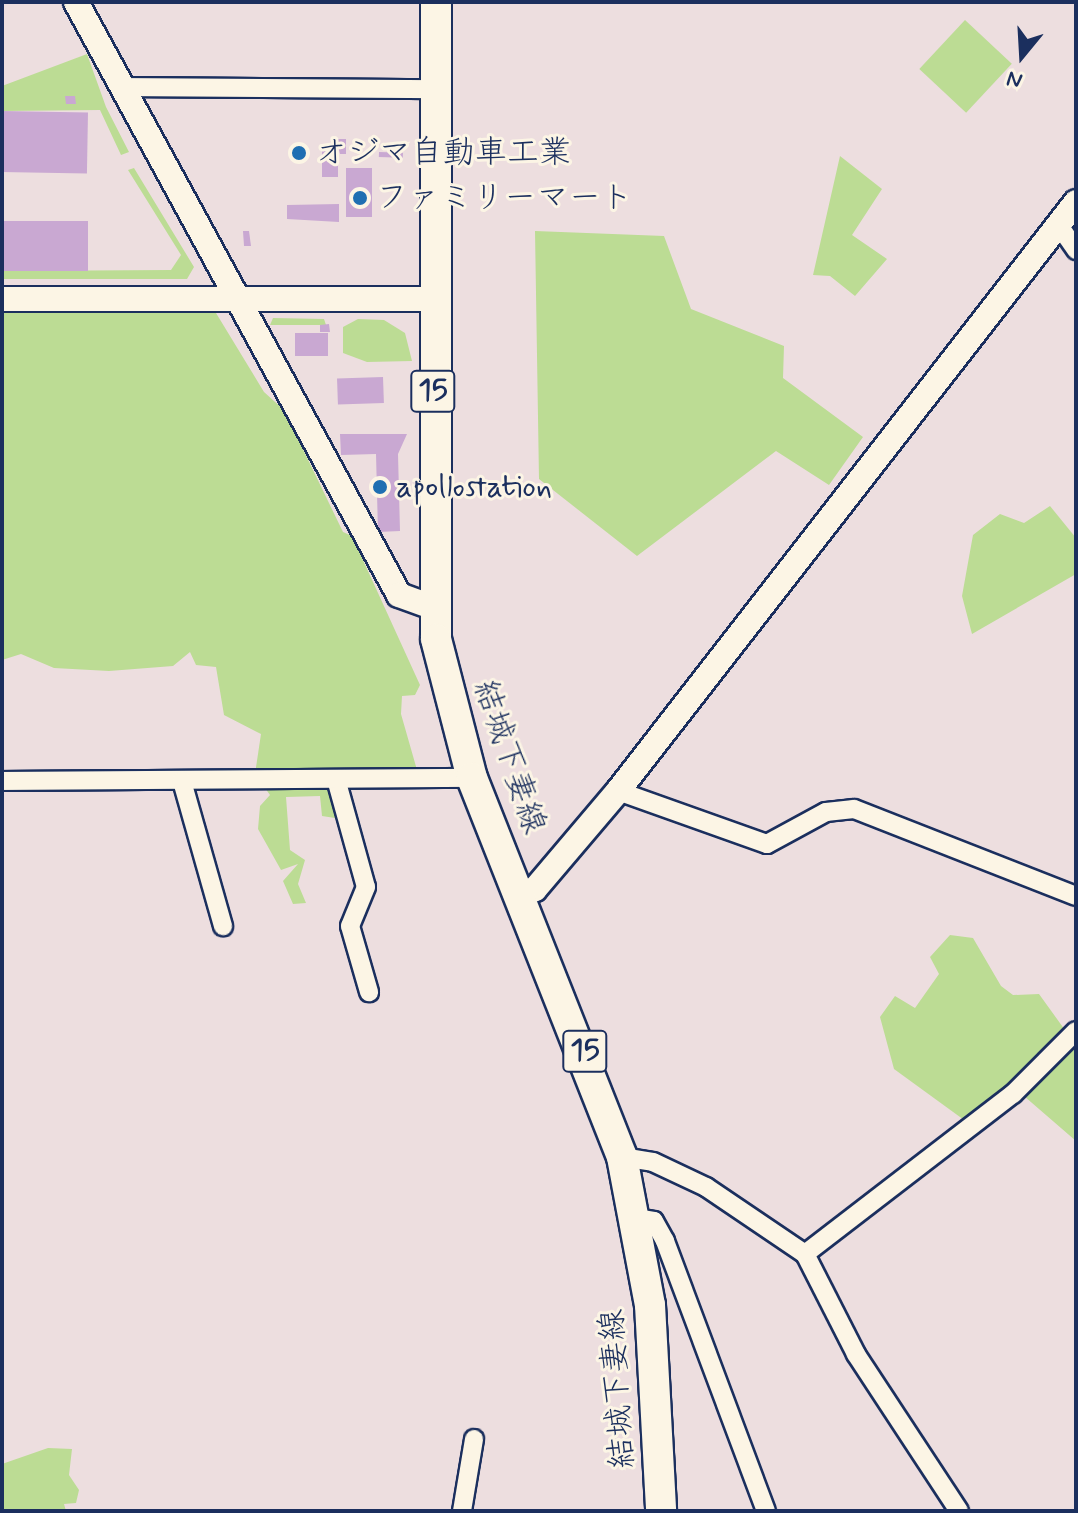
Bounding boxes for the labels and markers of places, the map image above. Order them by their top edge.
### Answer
place label: オジマ自動車工業 [315,134,571,172]
marker: オジマ自動車工業 [290,144,308,162]
place label: ファミリーマート [376,179,632,217]
marker: ファミリーマート [351,189,369,207]
place label: apollostation [396,468,552,506]
marker: apollostation [371,478,389,496]

